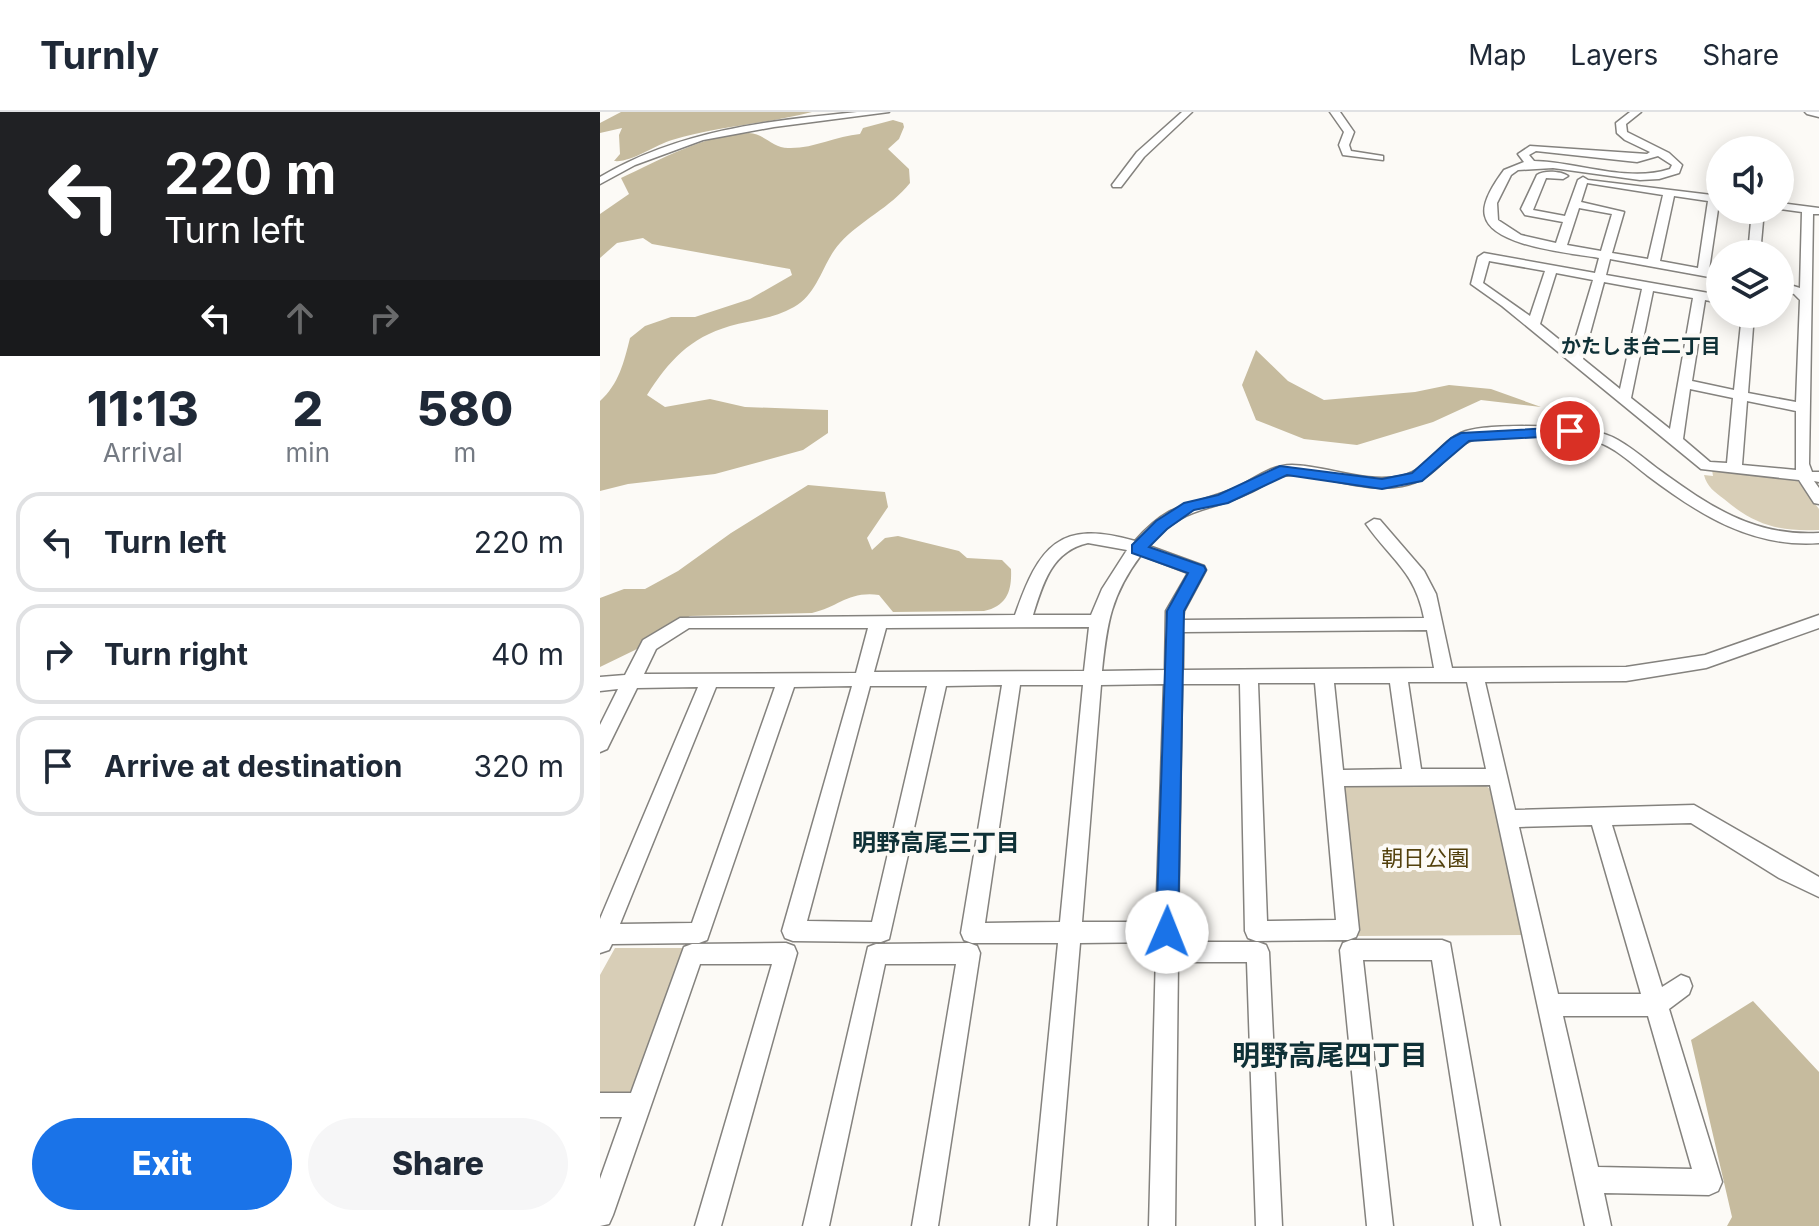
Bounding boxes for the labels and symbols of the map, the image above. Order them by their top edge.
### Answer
district label: かたしま台二丁目 [1561,334,1721,358]
pin [1536,397,1604,465]
district label: 明野高尾三丁目 [852,828,1020,857]
park label: 朝日公園 [1381,845,1469,871]
position arrow [1125,890,1209,974]
district label: 明野高尾四丁目 [1232,1038,1428,1072]

